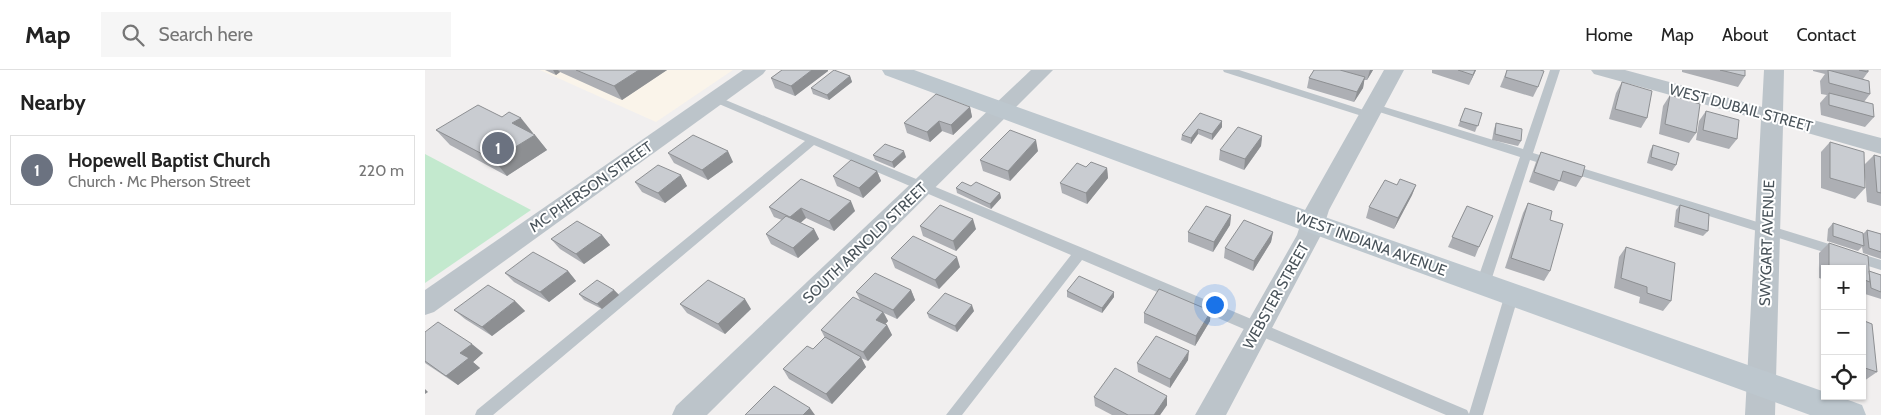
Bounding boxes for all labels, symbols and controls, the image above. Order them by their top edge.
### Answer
search box [101,12,451,57]
text: Map [25,20,71,49]
icon: search [119,21,147,49]
text: Search here [159,23,253,46]
text: Home [1585,24,1633,46]
text: Map [1661,24,1694,46]
text: About [1722,24,1768,46]
text: Contact [1796,24,1856,46]
street label: WEST DUBAIL STREET [1667,80,1815,136]
text: Nearby [20,90,86,115]
pin: 1 [482,129,514,167]
street label: MC PHERSON STREET [526,138,656,236]
text: Hopewell Baptist Church [68,149,271,172]
text: 1 [34,161,40,180]
text: 220 m [358,161,404,180]
text: Church · Mc Pherson Street [68,172,250,191]
street label: SOUTH ARNOLD STREET [799,179,931,307]
street label: SWYGART AVENUE [1756,180,1778,306]
street label: WEST INDIANA AVENUE [1293,208,1449,280]
street label: WEBSTER STREET [1239,239,1313,353]
map controls [1821,265,1866,400]
button: + [1821,265,1866,310]
your location [1202,292,1228,318]
button: − [1821,310,1866,355]
button: locate [1821,355,1866,400]

